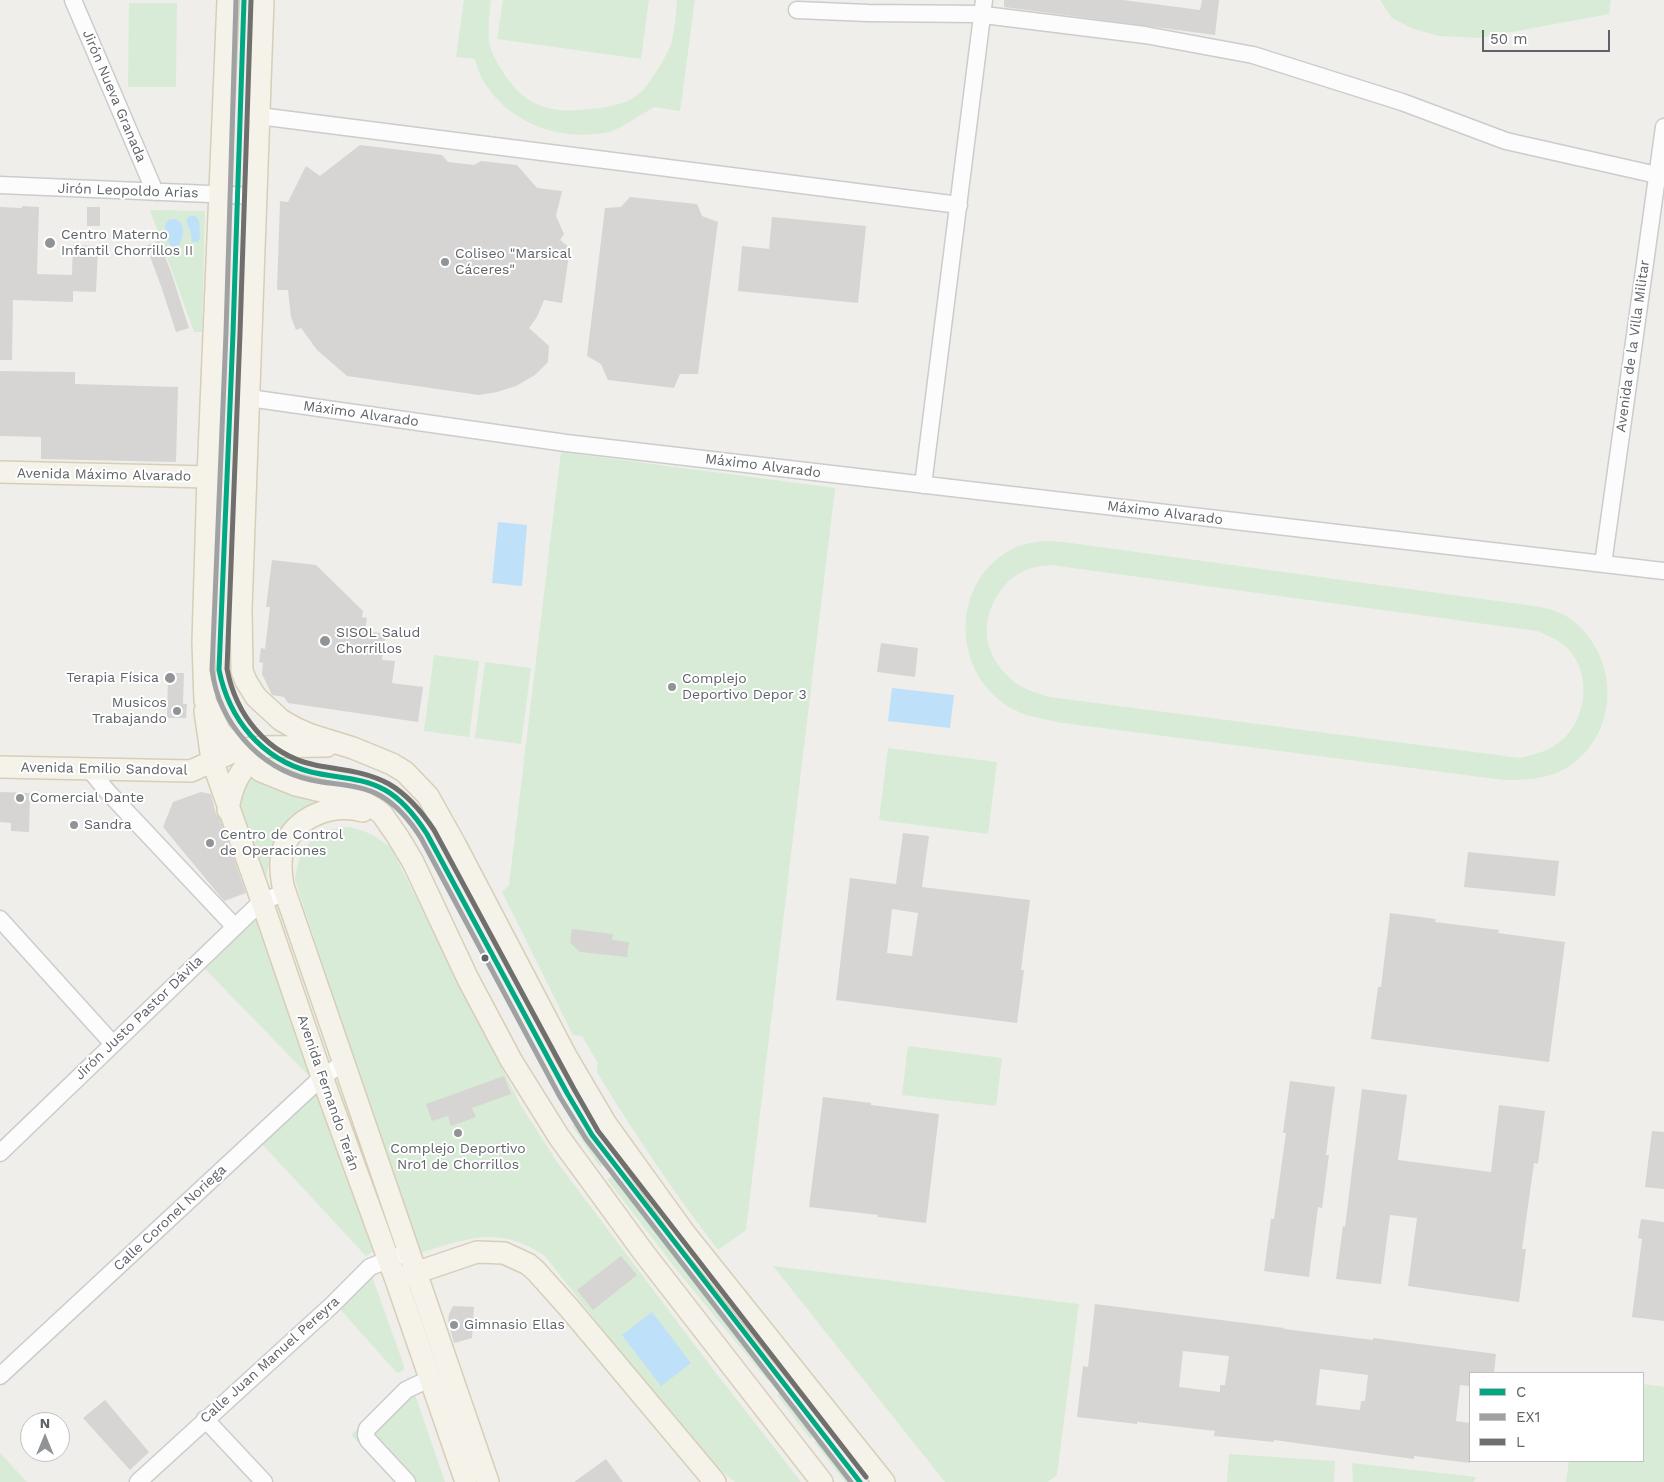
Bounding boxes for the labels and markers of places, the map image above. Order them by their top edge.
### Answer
place label: Centro Materno Infantil Chorrillos II [61,227,193,260]
marker: Centro Materno Infantil Chorrillos II [43,236,57,250]
place label: Coliseo "Marsical Cáceres" [455,246,572,278]
marker: Coliseo "Marsical Cáceres" [439,256,451,268]
place label: SISOL Salud Chorrillos [336,625,420,658]
marker: SISOL Salud Chorrillos [318,634,332,648]
place label: Terapia Física [66,670,159,686]
marker: Terapia Física [163,671,177,685]
place label: Complejo Deportivo Depor 3 [682,671,807,704]
marker: Complejo Deportivo Depor 3 [666,681,678,693]
place label: Musicos Trabajando [92,695,167,728]
marker: Musicos Trabajando [171,705,183,717]
place label: Comercial Dante [30,790,144,806]
marker: Comercial Dante [14,792,26,804]
place label: Sandra [84,817,132,833]
marker: Sandra [68,819,80,831]
place label: Centro de Control de Operaciones [220,827,343,860]
marker: Centro de Control de Operaciones [204,837,216,849]
unlabelled marker [480,953,490,963]
marker: Complejo Deportivo Nro1 de Chorrillos [452,1127,464,1139]
place label: Complejo Deportivo Nro1 de Chorrillos [390,1141,526,1174]
place label: Gimnasio Ellas [464,1317,565,1333]
marker: Gimnasio Ellas [448,1319,460,1331]

